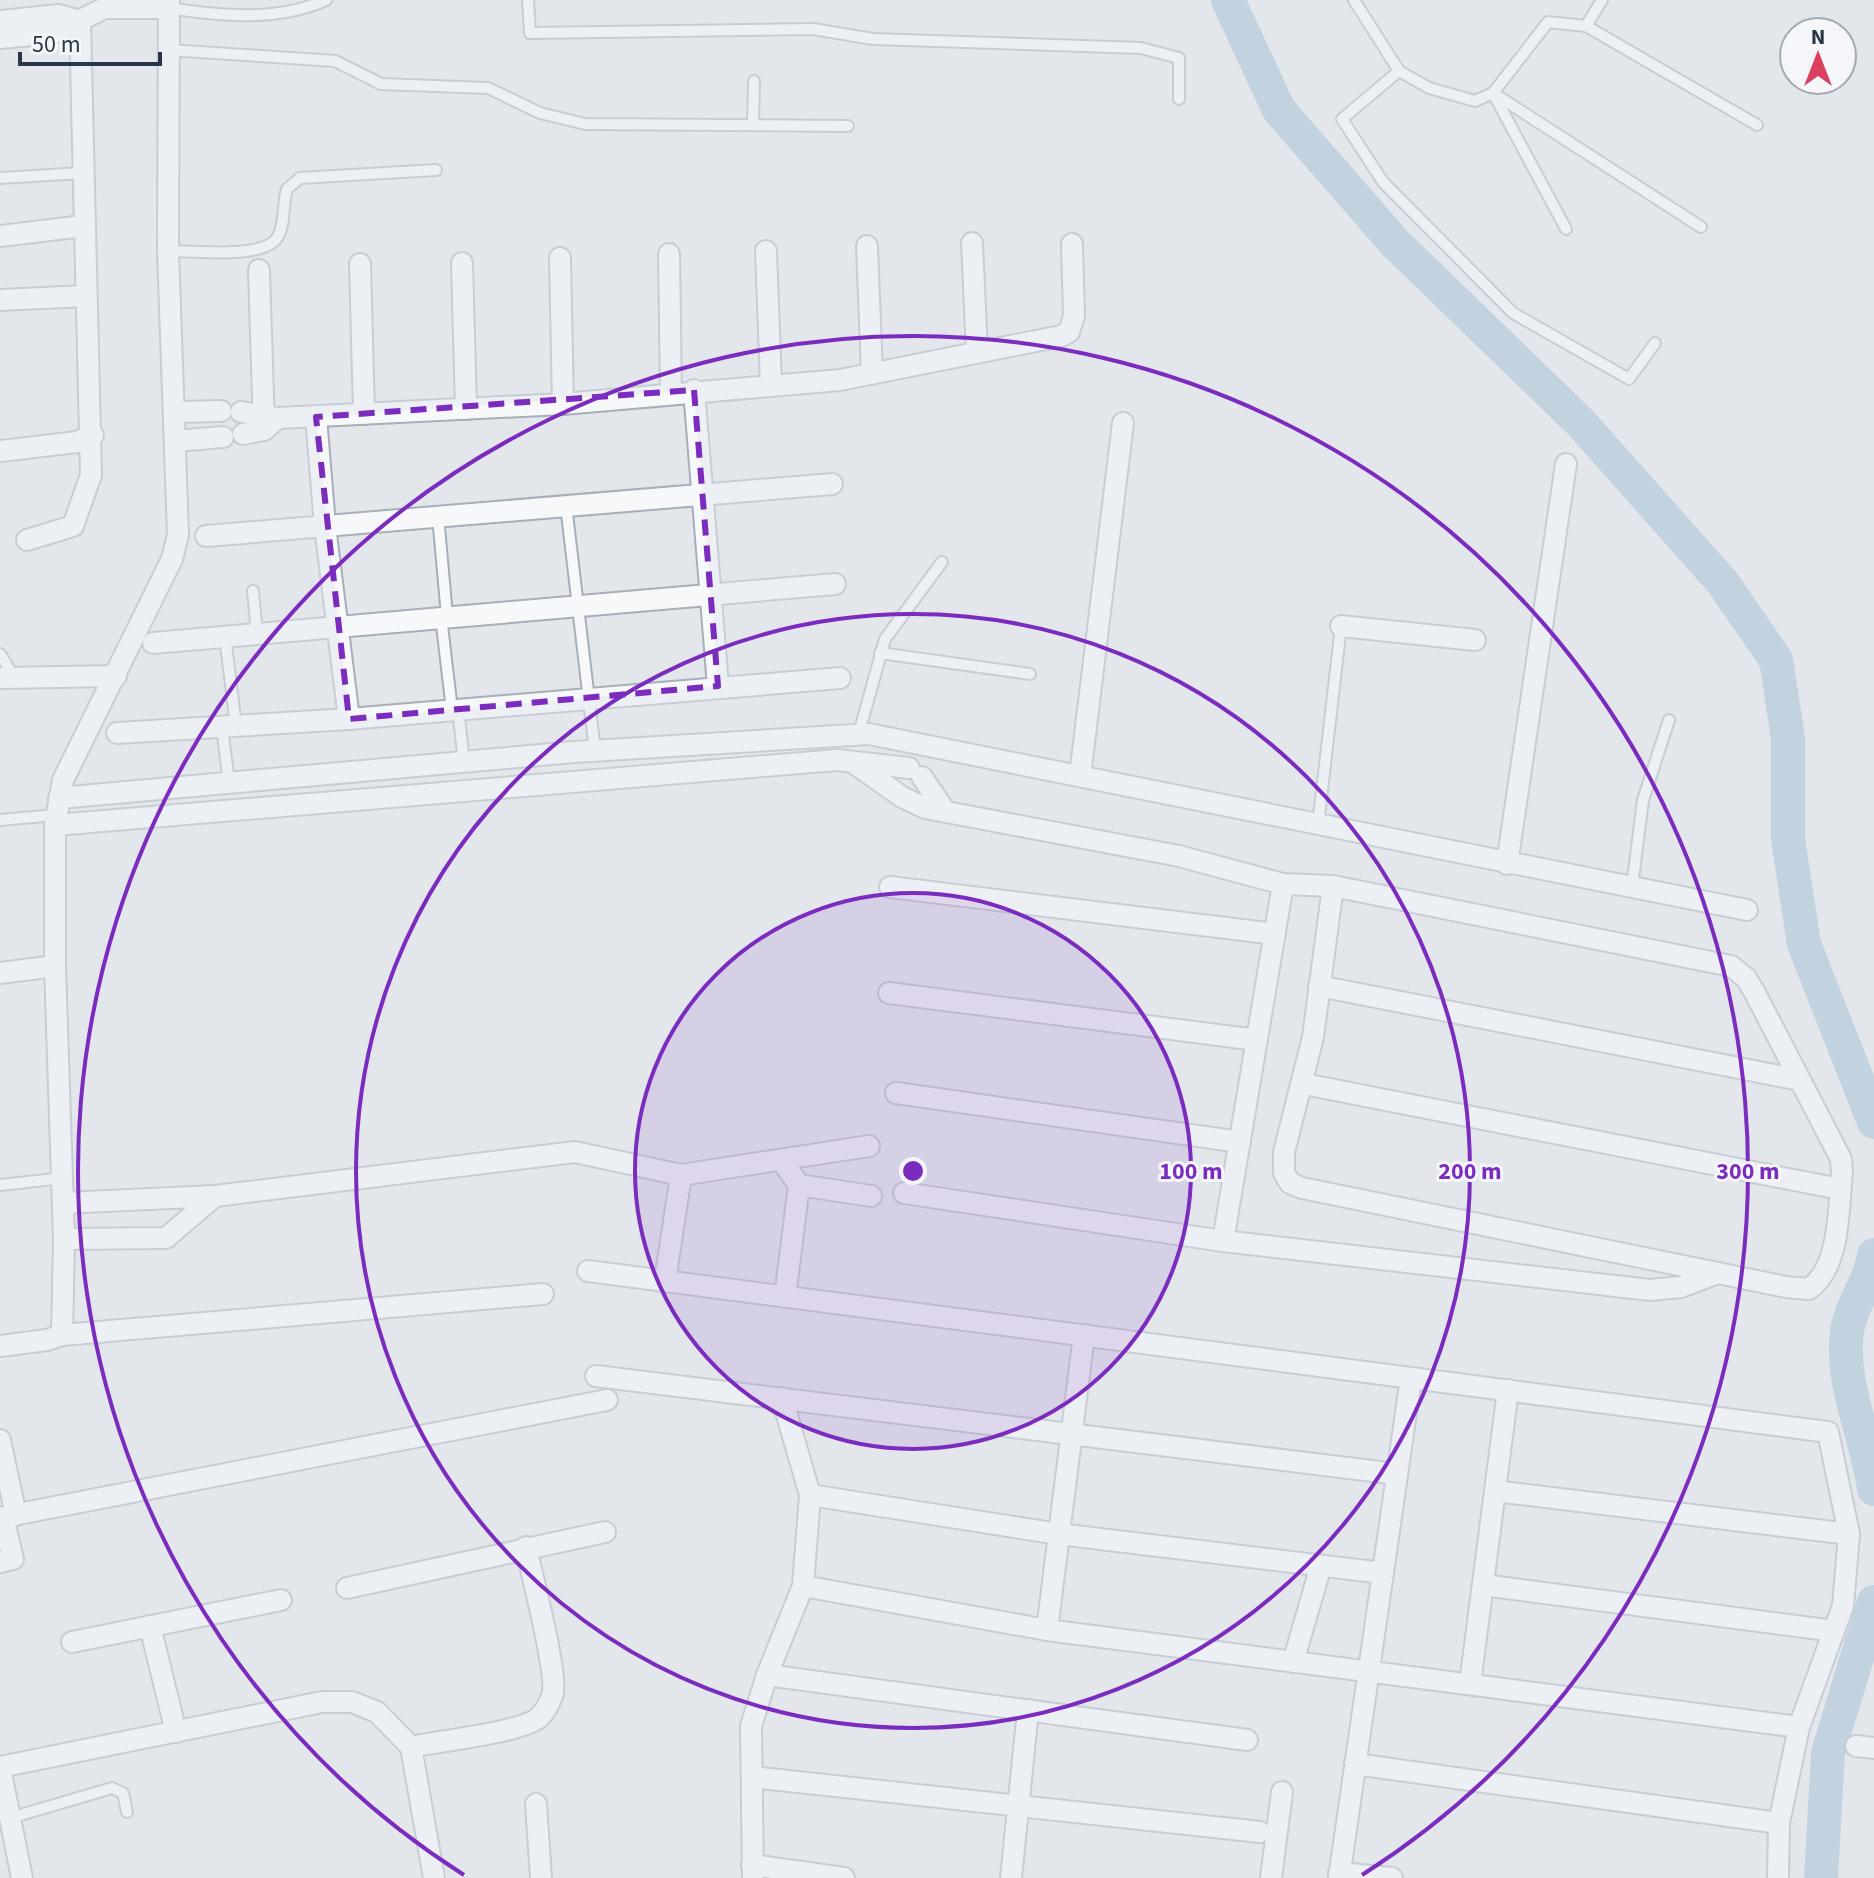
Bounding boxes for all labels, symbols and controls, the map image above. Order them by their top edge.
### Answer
scale bar [20,16,160,66]
north arrow [1778,16,1858,96]
text: N [1811,21,1825,53]
text: 50 m [32,27,81,62]
text: 100 m [1159,1154,1223,1189]
text: 200 m [1438,1154,1502,1189]
text: 300 m [1716,1154,1780,1189]
centre of rings [899,1157,927,1185]

